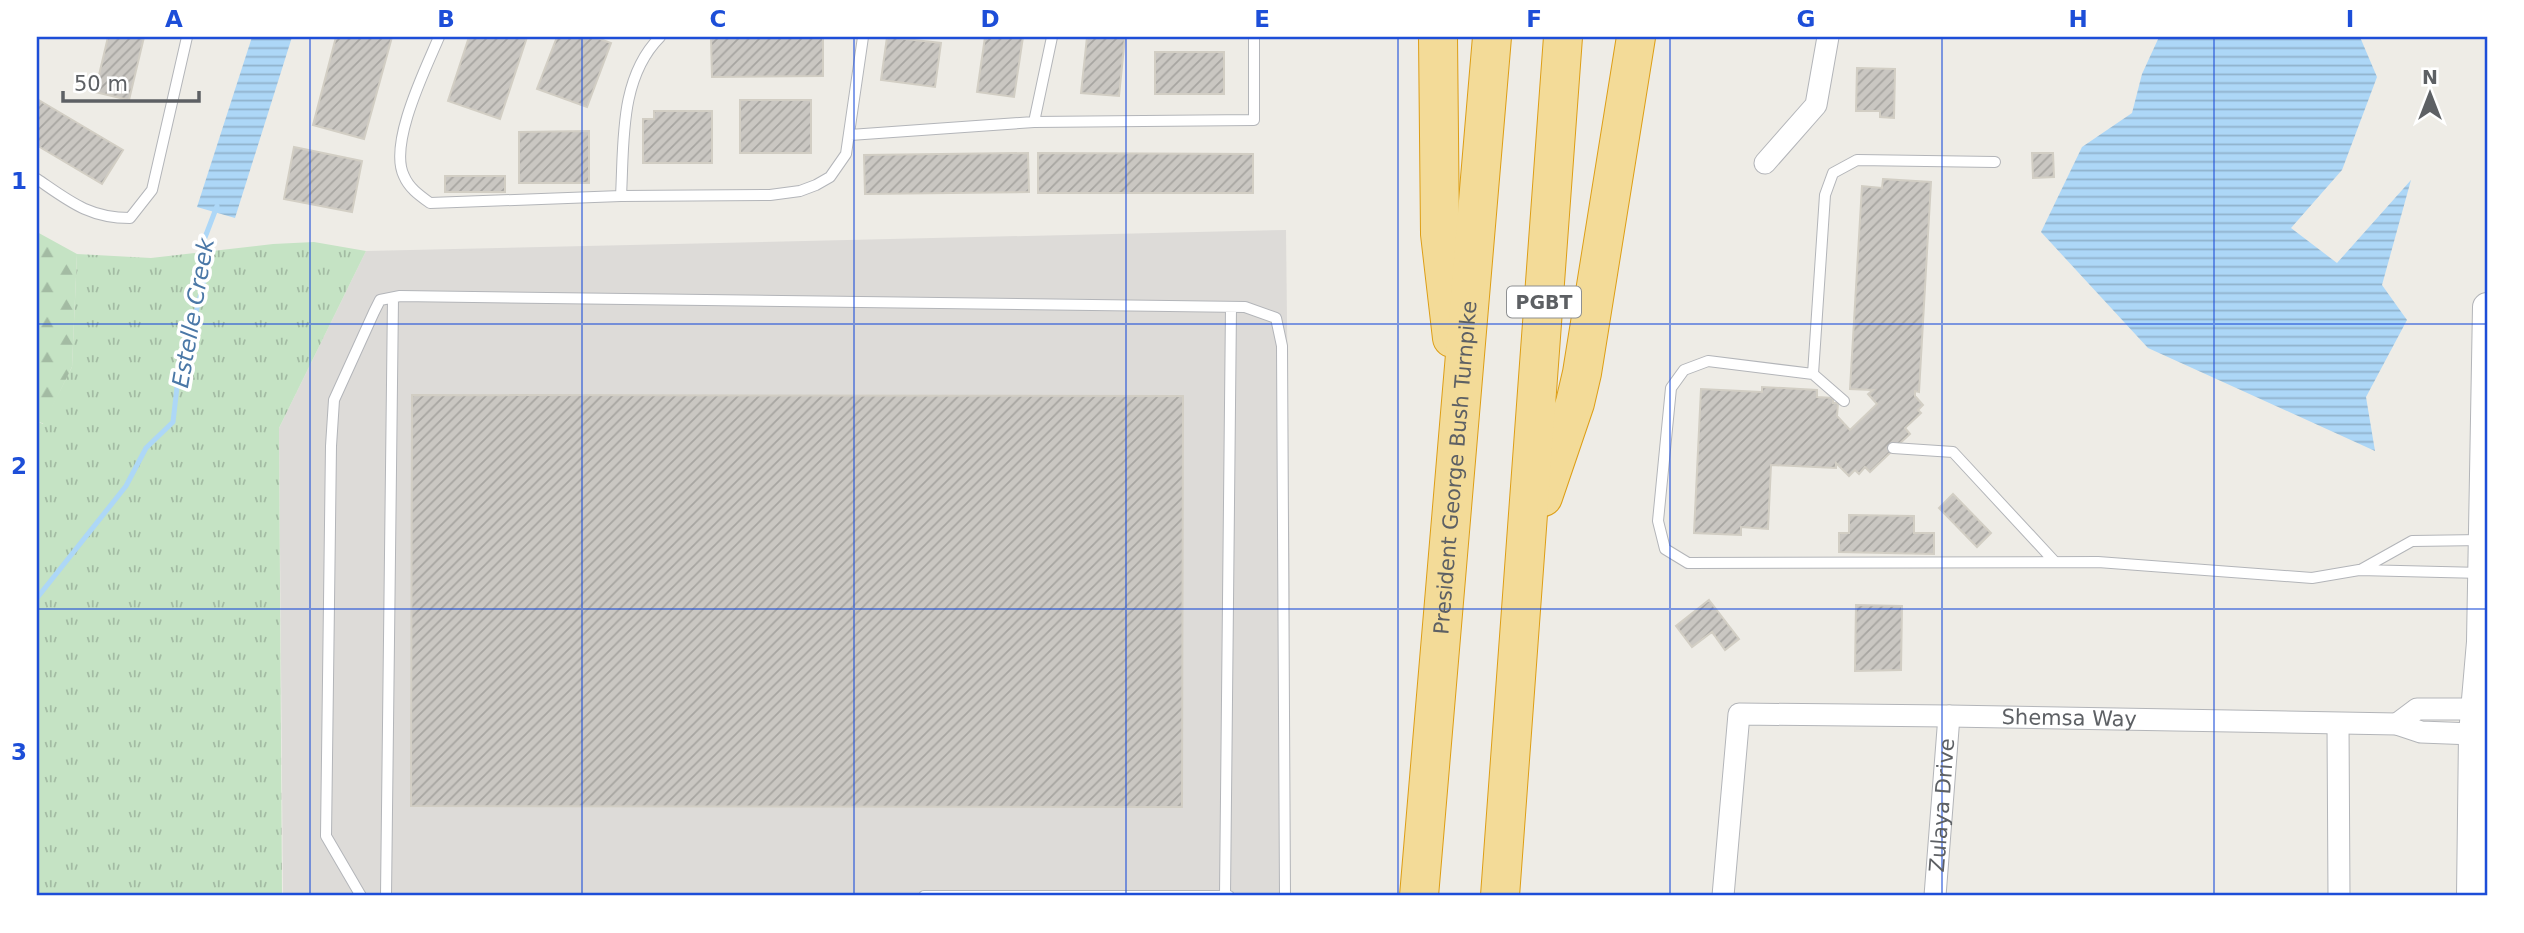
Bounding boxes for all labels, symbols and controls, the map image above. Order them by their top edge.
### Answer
text: A [165,6,183,32]
text: B [437,6,455,32]
text: C [710,6,726,32]
text: D [980,6,1000,32]
text: E [1254,6,1270,32]
text: F [1526,6,1542,32]
text: G [1797,6,1815,32]
text: H [2068,6,2088,32]
text: I [2346,6,2354,32]
scale bar [63,60,200,104]
north arrow [2394,60,2464,130]
text: N [2422,66,2438,88]
text: 50 m [74,72,128,96]
text: 1 [11,168,27,194]
water label: Estelle Creek [167,235,219,390]
road number: PGBT [1507,286,1581,318]
street label: President George Bush Turnpike [1429,300,1482,635]
text: 2 [11,453,27,479]
street label: Shemsa Way [2001,705,2137,731]
street label: Zulaya Drive [1925,737,1959,873]
text: 3 [11,739,27,765]

